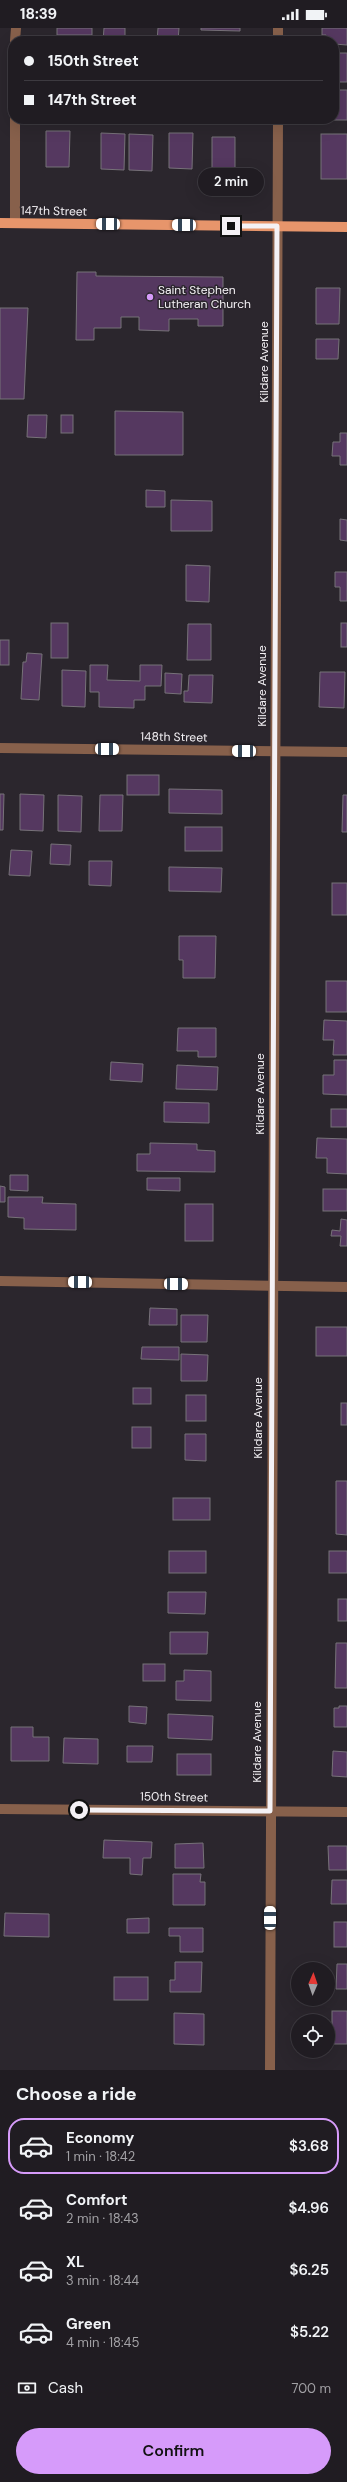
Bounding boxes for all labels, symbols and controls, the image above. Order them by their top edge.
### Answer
text: 18:39 [20,4,57,24]
text: 150th Street [48,51,139,71]
text: 147th Street [48,90,137,110]
callout: 2 min [198,168,264,196]
text: 2 min [214,173,248,190]
street label: 147th Street [21,202,88,220]
route end [222,217,240,235]
car [96,218,120,230]
car [172,219,196,231]
place label: Saint Stephen Lutheran Church [158,282,251,312]
marker: Saint Stephen Lutheran Church [145,292,155,302]
street label: Kildare Avenue [256,321,272,403]
street label: Kildare Avenue [254,645,270,727]
street label: 148th Street [140,728,208,746]
car [95,743,119,755]
car [232,745,256,757]
street label: Kildare Avenue [252,1053,268,1135]
car [68,1276,92,1288]
car [164,1278,188,1290]
street label: Kildare Avenue [250,1377,266,1459]
street label: Kildare Avenue [249,1701,265,1783]
street label: 150th Street [140,1788,208,1806]
route start [70,1801,88,1819]
car [264,1906,276,1930]
north arrow [291,1962,335,2006]
map controls [291,1962,335,2058]
button: locate [291,2014,335,2058]
text: Choose a ride [16,2082,137,2106]
icon: car [18,2128,54,2164]
text: Economy [66,2128,134,2148]
text: $3.68 [289,2136,329,2156]
text: 1 min · 18:42 [66,2148,135,2165]
icon: car [18,2190,54,2226]
text: Comfort [66,2190,127,2210]
text: $4.96 [288,2198,329,2218]
text: 2 min · 18:43 [66,2210,139,2227]
icon: car [18,2252,54,2288]
text: XL [66,2252,84,2272]
text: $6.25 [290,2260,329,2280]
text: 3 min · 18:44 [66,2272,139,2289]
icon: car [18,2314,54,2350]
text: Green [66,2314,111,2334]
text: $5.22 [290,2322,329,2342]
text: 4 min · 18:45 [66,2334,139,2351]
icon: cash [16,2377,38,2399]
text: Cash [48,2378,83,2398]
text: 700 m [291,2380,331,2397]
button: Confirm [16,2428,331,2474]

